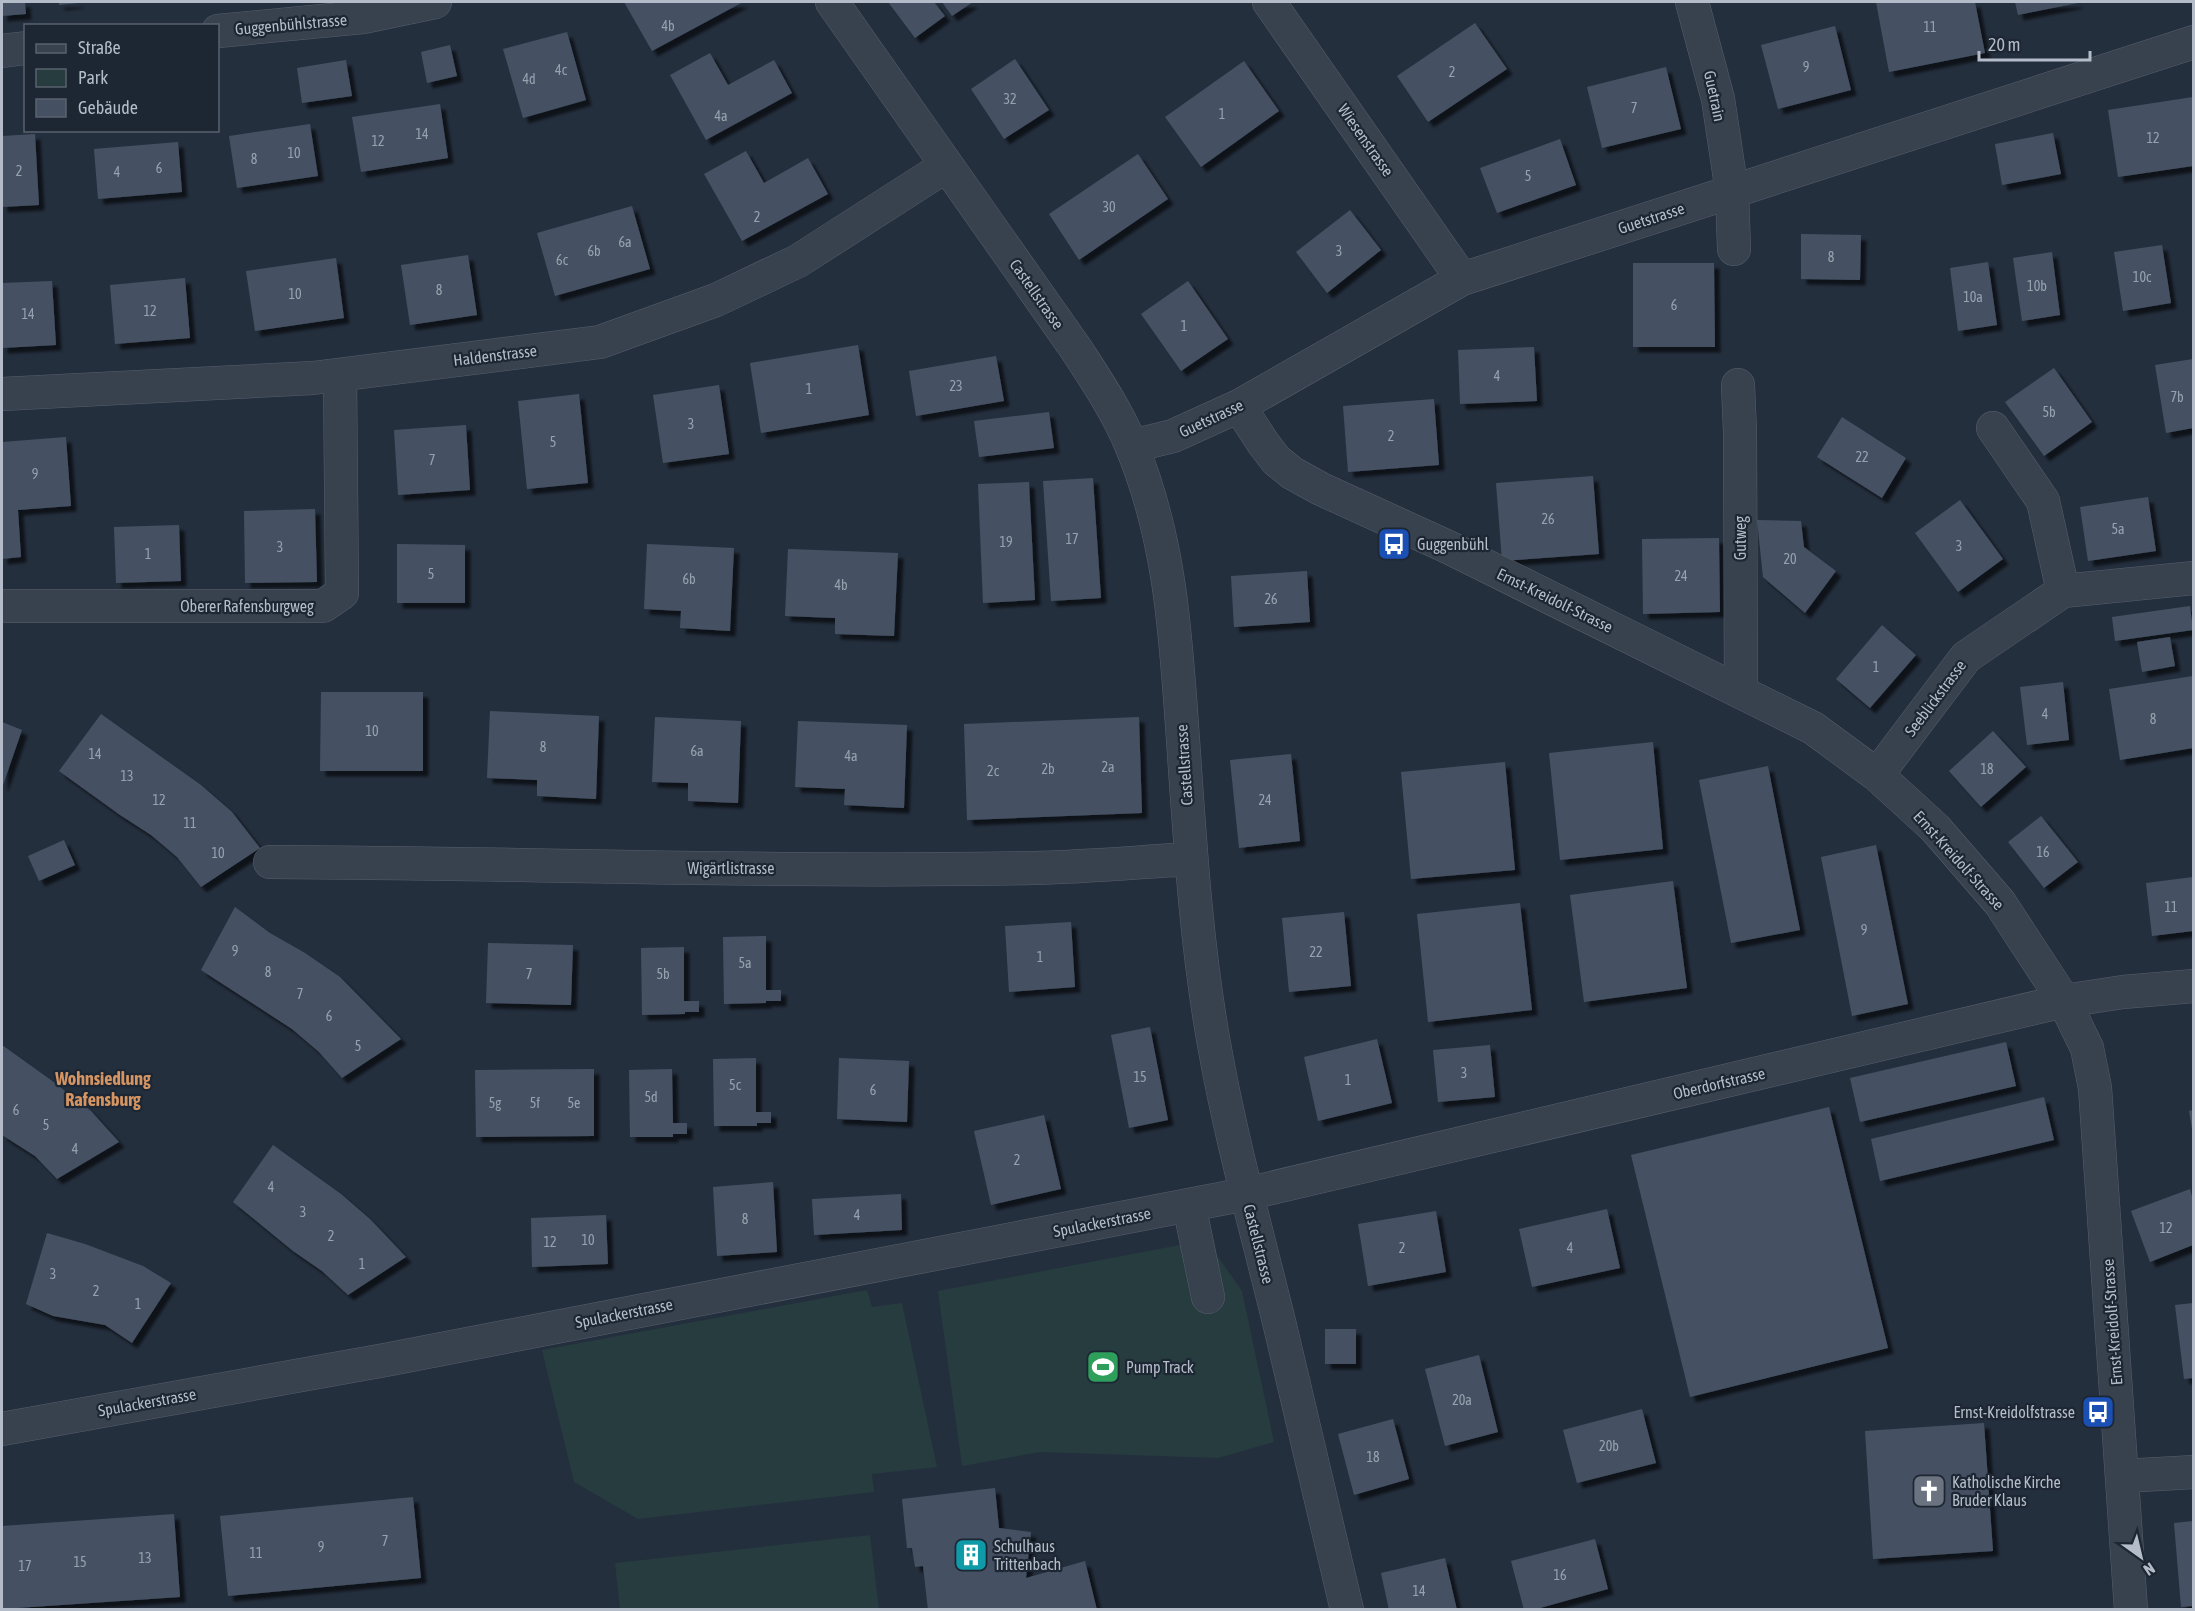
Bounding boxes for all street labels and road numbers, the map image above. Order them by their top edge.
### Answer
street label: Guggenbühlstrasse [234,10,348,39]
street label: Guetrain [1701,69,1729,123]
street label: Wiesenstrasse [1335,100,1397,180]
street label: Guetstrasse [1616,199,1686,237]
street label: Castellstrasse [1006,256,1068,332]
street label: Haldenstrasse [452,341,538,369]
street label: Guetstrasse [1176,395,1246,441]
street label: Gutweg [1731,516,1750,560]
street label: Ernst-Kreidolf-Strasse [1494,564,1616,636]
street label: Oberer Rafensburgweg [180,597,314,616]
street label: Seeblickstrasse [1901,657,1969,739]
street label: Castellstrasse [1172,724,1196,806]
street label: Ernst-Kreidolf-Strasse [1910,807,2008,913]
street label: Wigärtlistrasse [687,859,775,878]
street label: Oberdorfstrasse [1671,1064,1767,1102]
street label: Castellstrasse [1240,1202,1278,1286]
street label: Spulackerstrasse [1052,1204,1152,1241]
street label: Ernst-Kreidolf-Strasse [2099,1258,2125,1386]
street label: Spulackerstrasse [574,1295,674,1332]
street label: Spulackerstrasse [97,1385,197,1420]

